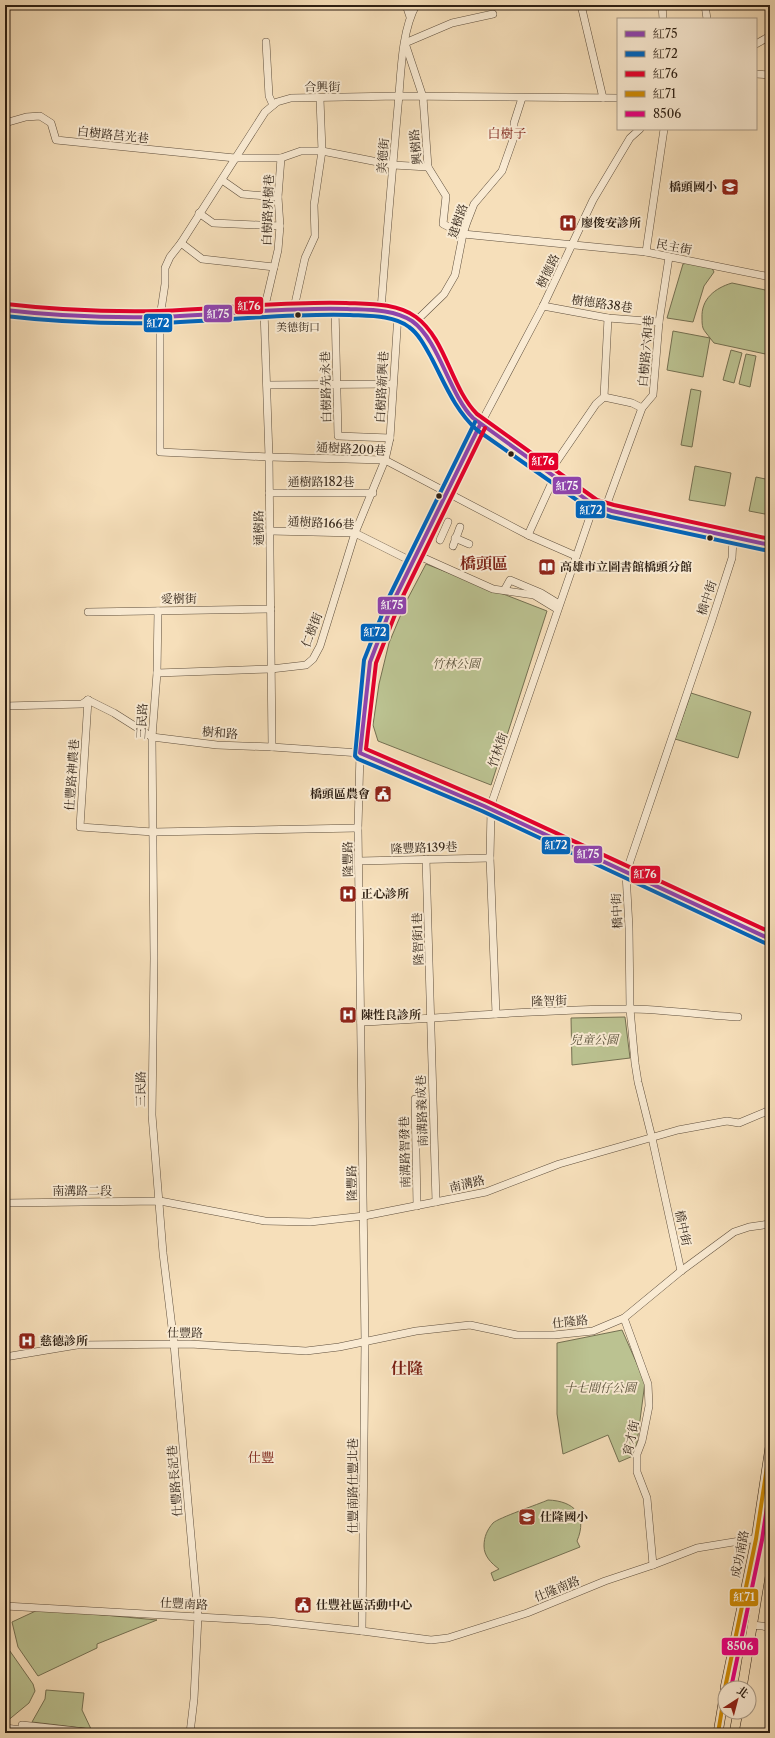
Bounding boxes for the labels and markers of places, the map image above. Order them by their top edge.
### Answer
school or university icon: 橋頭國小 [720,177,740,197]
place label: 橋頭國小 [669,179,717,194]
hospital icon: 廖俊安診所 [558,213,578,233]
place label: 廖俊安診所 [581,215,641,230]
marker: 美德街口 [293,310,303,320]
place label: 美德街口 [276,320,320,334]
unlabelled marker [506,449,516,459]
unlabelled marker [434,491,444,501]
unlabelled marker [705,533,715,543]
library icon: 高雄市立圖書館橋頭分館 [537,557,557,577]
place label: 高雄市立圖書館橋頭分館 [560,559,692,574]
public building icon: 橋頭區農會 [373,784,393,804]
place label: 橋頭區農會 [310,786,370,801]
hospital icon: 正心診所 [338,884,358,904]
place label: 正心診所 [361,886,409,901]
hospital icon: 陳性良診所 [338,1005,358,1025]
place label: 陳性良診所 [361,1007,421,1022]
hospital icon: 慈德診所 [17,1331,37,1351]
place label: 慈德診所 [40,1333,88,1348]
school or university icon: 仕隆國小 [517,1507,537,1527]
place label: 仕隆國小 [540,1509,588,1524]
public building icon: 仕豐社區活動中心 [293,1595,313,1615]
place label: 仕豐社區活動中心 [316,1597,412,1612]

